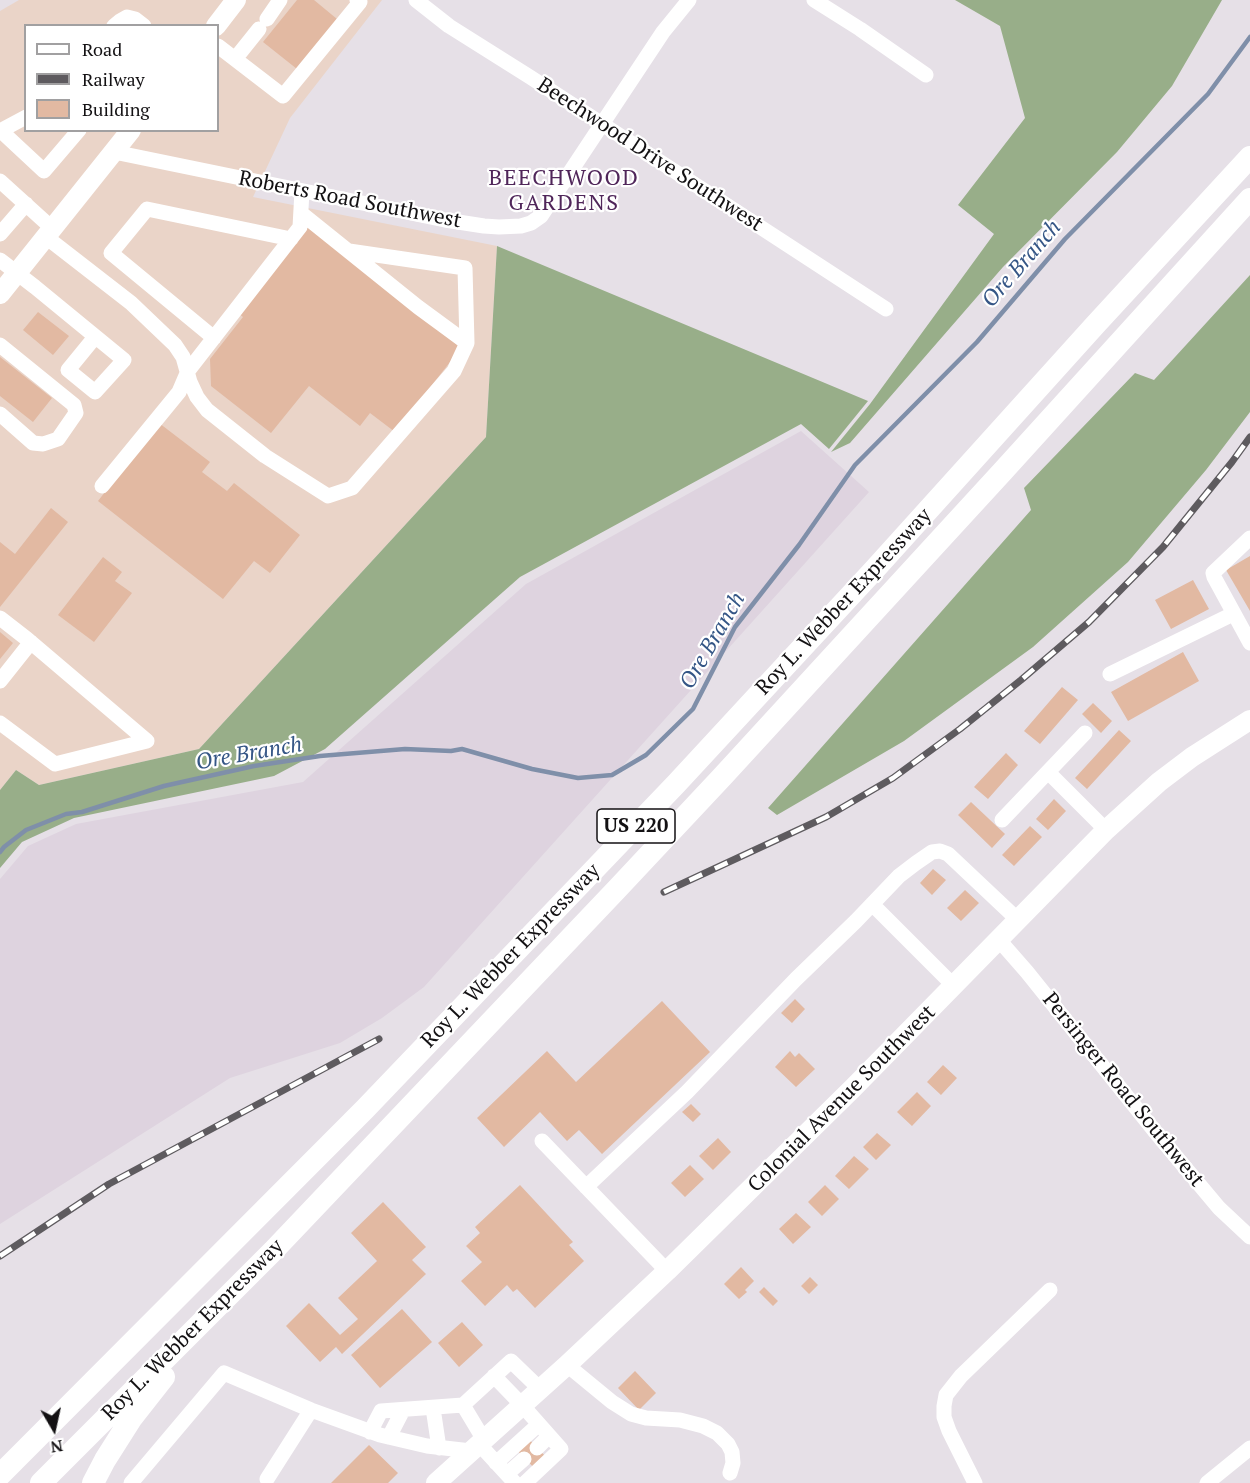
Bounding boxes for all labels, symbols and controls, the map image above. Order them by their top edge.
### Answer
legend [24,24,219,132]
text: Road [82,37,122,61]
text: Railway [82,67,145,91]
street label: Beechwood Drive Southwest [532,73,768,237]
text: Building [82,97,150,121]
street label: Roberts Road Southwest [237,166,463,234]
district label: BEECHWOOD GARDENS [489,166,639,218]
water label: Ore Branch [977,215,1067,313]
street label: Roy L. Webber Expressway [751,503,937,701]
water label: Ore Branch [675,588,751,694]
water label: Ore Branch [194,732,304,776]
road number: US 220 [597,809,675,843]
street label: Roy L. Webber Expressway [416,859,606,1053]
street label: Persinger Road Southwest [1037,988,1209,1192]
street label: Colonial Avenue Southwest [743,1000,941,1198]
street label: Roy L. Webber Expressway [97,1234,289,1426]
north arrow [24,1399,84,1459]
text: N [49,1435,65,1459]

